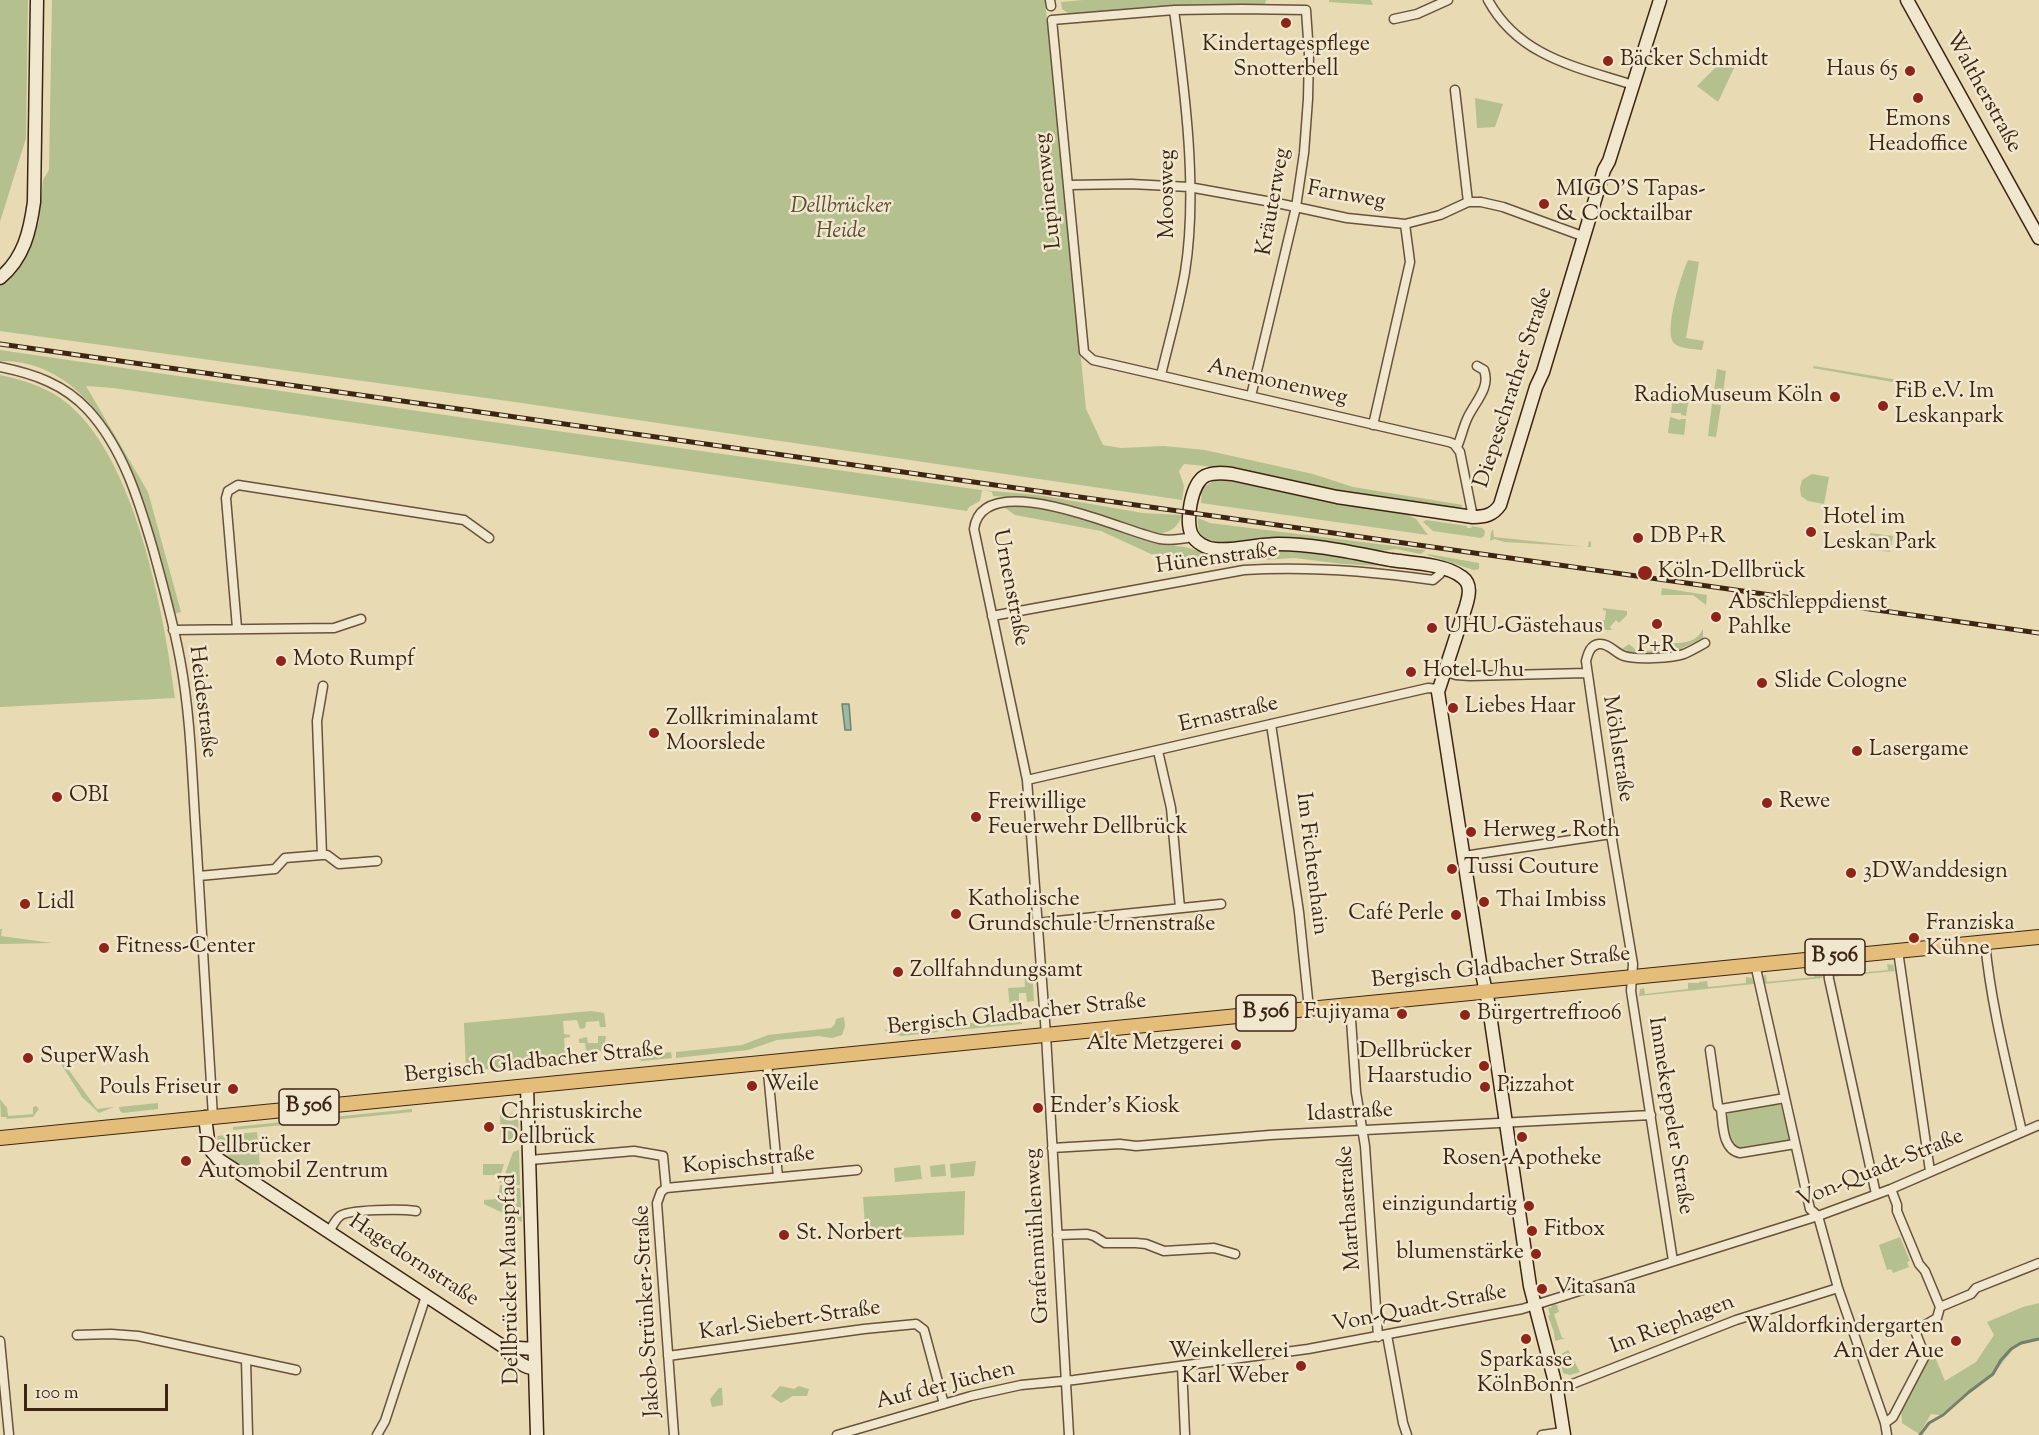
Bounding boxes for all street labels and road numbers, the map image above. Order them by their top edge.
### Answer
street label: Waltherstraße [1938,28,2026,158]
street label: Lupinenweg [1031,132,1069,250]
street label: Kräuterweg [1253,146,1297,258]
street label: Moosweg [1156,149,1182,239]
street label: Farnweg [1305,177,1387,217]
street label: Diepeschrather Straße [1470,284,1560,492]
street label: Anemonenweg [1204,355,1350,413]
street label: Urnenstraße [985,527,1033,649]
street label: Hünenstraße [1155,538,1279,582]
street label: Heidestraße [181,644,221,760]
street label: Ernastraße [1177,692,1281,740]
street label: Möhlstraße [1595,694,1637,804]
street label: Im Fichtenhain [1288,791,1332,937]
road number: B 506 [1805,939,1865,975]
street label: Bergisch Gladbacher Straße [1370,942,1632,996]
street label: Bergisch Gladbacher Straße [886,989,1148,1043]
road number: B 506 [1236,995,1296,1031]
street label: Immekeppeler Straße [1640,1015,1698,1217]
street label: Bergisch Gladbacher Straße [403,1037,665,1091]
road number: B 506 [279,1089,339,1125]
street label: Idastraße [1306,1099,1394,1129]
street label: Von-Quadt-Straße [1794,1125,1968,1215]
street label: Kopischstraße [681,1142,817,1182]
street label: Marthastraße [1333,1145,1369,1271]
street label: Grafenmühlenweg [1021,1148,1057,1324]
street label: Dellbrücker Mauspfad [497,1173,527,1385]
street label: Jakob-Strünker-Straße [630,1204,668,1418]
street label: Hagedornstraße [343,1210,483,1314]
street label: Von-Quadt-Straße [1331,1280,1509,1340]
street label: Im Riephagen [1607,1290,1739,1362]
street label: Karl-Siebert-Straße [698,1296,882,1348]
street label: Auf der Jüchen [874,1357,1018,1417]

